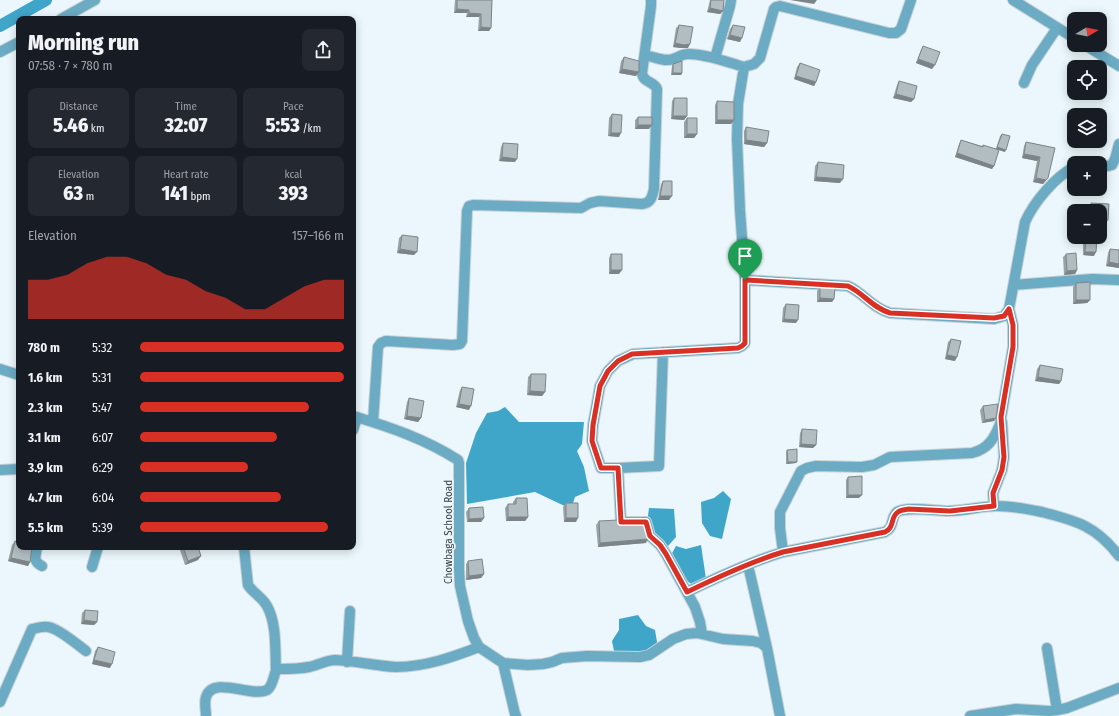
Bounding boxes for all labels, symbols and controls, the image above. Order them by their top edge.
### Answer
north arrow [1067,12,1107,52]
map controls [1067,12,1107,244]
text: Morning run [28,29,139,56]
button: share [302,29,344,71]
text: 07:58 · 7 × 780 m [28,58,113,73]
button: locate [1067,60,1107,100]
text: Distance [59,100,98,113]
text: Time [175,100,197,113]
text: Pace [283,100,304,113]
button: layers [1067,108,1107,148]
text: 5.46 [53,113,88,137]
text: 32:07 [165,113,207,137]
text: 5:53 [266,113,300,137]
text: km [88,122,104,135]
text: /km [300,122,321,135]
button: + [1067,156,1107,196]
text: Elevation [58,168,99,181]
text: Heart rate [163,168,209,181]
text: kcal [284,168,302,181]
text: 63 [63,181,83,205]
text: 141 [161,181,188,205]
text: 393 [279,181,308,205]
text: m [83,190,94,203]
text: bpm [188,190,211,203]
button: − [1067,204,1107,244]
text: Elevation [28,228,77,243]
text: 157–166 m [292,228,344,243]
pin [728,239,762,280]
icon: arrive [734,245,756,267]
text: 780 m [28,340,60,355]
text: 5:32 [92,340,112,355]
text: 1.6 km [28,370,62,385]
text: 5:31 [92,370,111,385]
text: 2.3 km [28,400,63,415]
text: 5:47 [92,400,112,415]
text: 3.1 km [28,430,61,445]
text: 6:07 [92,430,113,445]
text: 3.9 km [28,460,63,475]
text: 6:29 [92,460,113,475]
street label: Chowbaga School Road [442,480,455,584]
text: 4.7 km [28,490,62,505]
text: 6:04 [92,490,114,505]
text: 5.5 km [28,520,63,535]
text: 5:39 [92,520,113,535]

